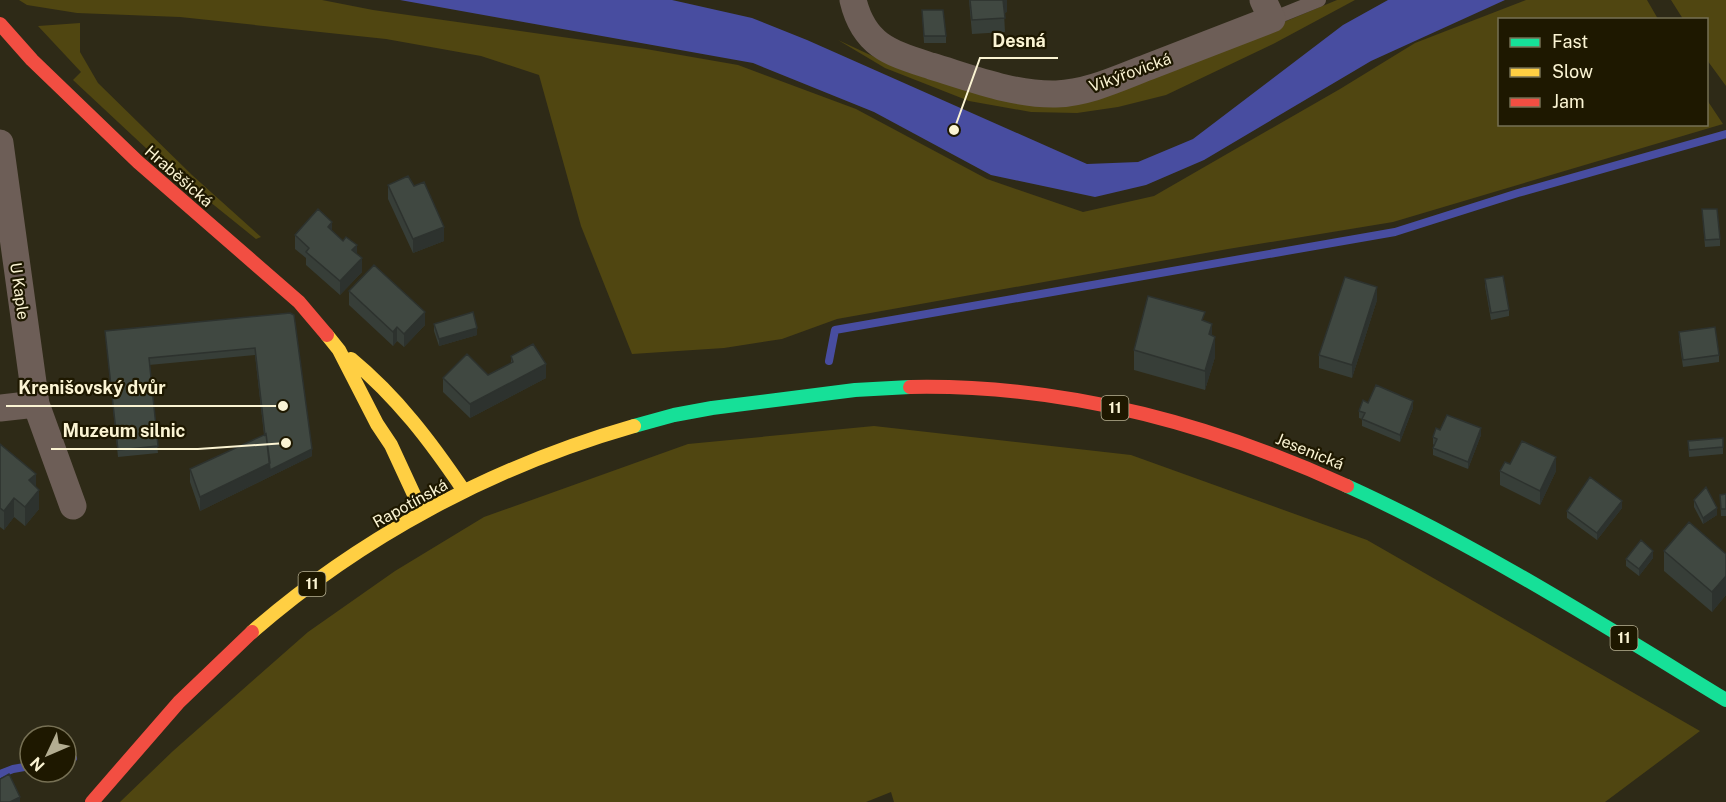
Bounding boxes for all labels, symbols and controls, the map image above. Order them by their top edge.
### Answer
legend [1498,18,1708,126]
callout: Desná [980,22,1058,58]
text: Desná [992,30,1046,51]
text: Fast [1552,31,1588,52]
street label: Vikýřovická [1087,49,1174,96]
text: Slow [1552,61,1593,82]
text: Jam [1552,91,1585,112]
street label: Hraběšická [141,142,217,211]
street label: U Kaple [6,261,33,321]
callout: Krenišovský dvůr [6,370,178,406]
text: Krenišovský dvůr [18,377,166,398]
road number: 11 [1102,396,1128,420]
callout: Muzeum silnic [51,413,198,449]
text: Muzeum silnic [63,420,186,441]
street label: Jesenická [1273,429,1347,474]
street label: Rapotínská [369,475,451,532]
road number: 11 [298,572,326,596]
road number: 11 [1610,626,1638,650]
north arrow [18,724,78,784]
text: N [26,753,49,775]

